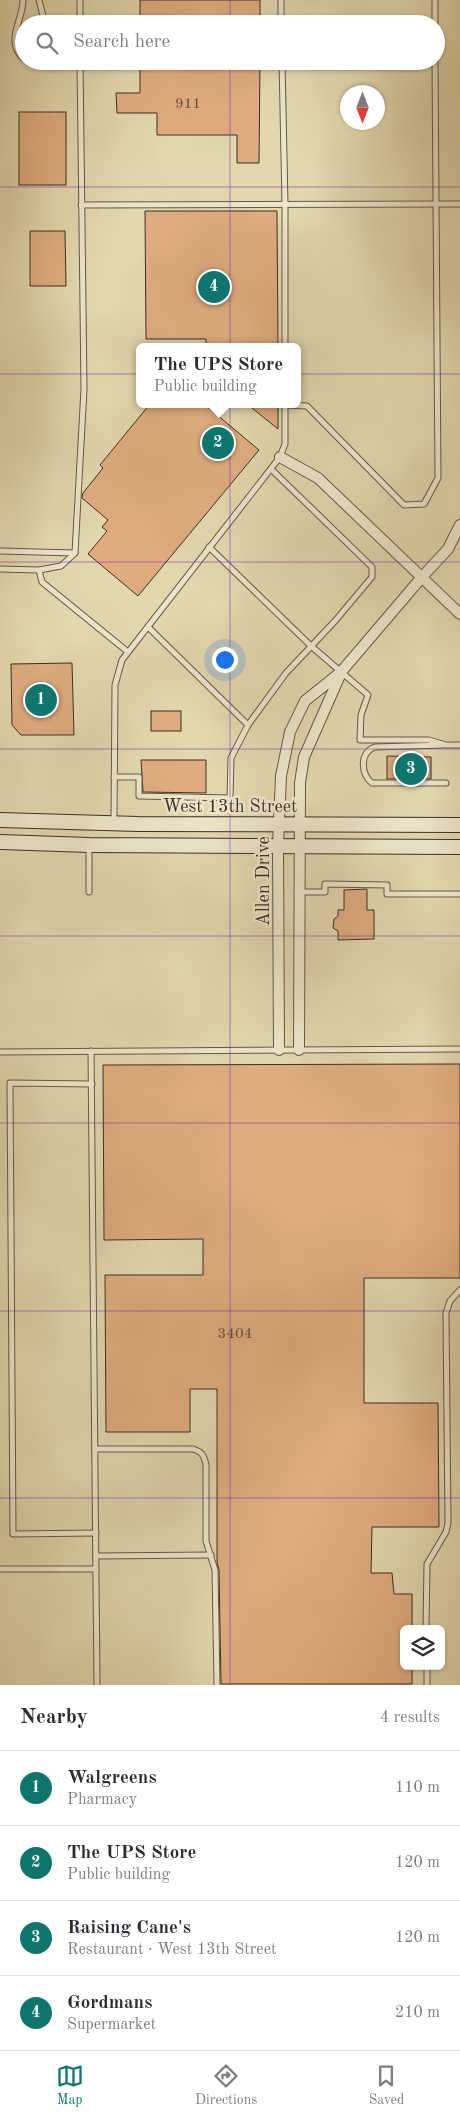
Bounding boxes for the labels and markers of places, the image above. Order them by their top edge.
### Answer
pin: 4 [198,268,230,306]
pin: 2 [202,424,234,462]
pin: 1 [25,681,57,719]
pin: 3 [395,750,427,788]

